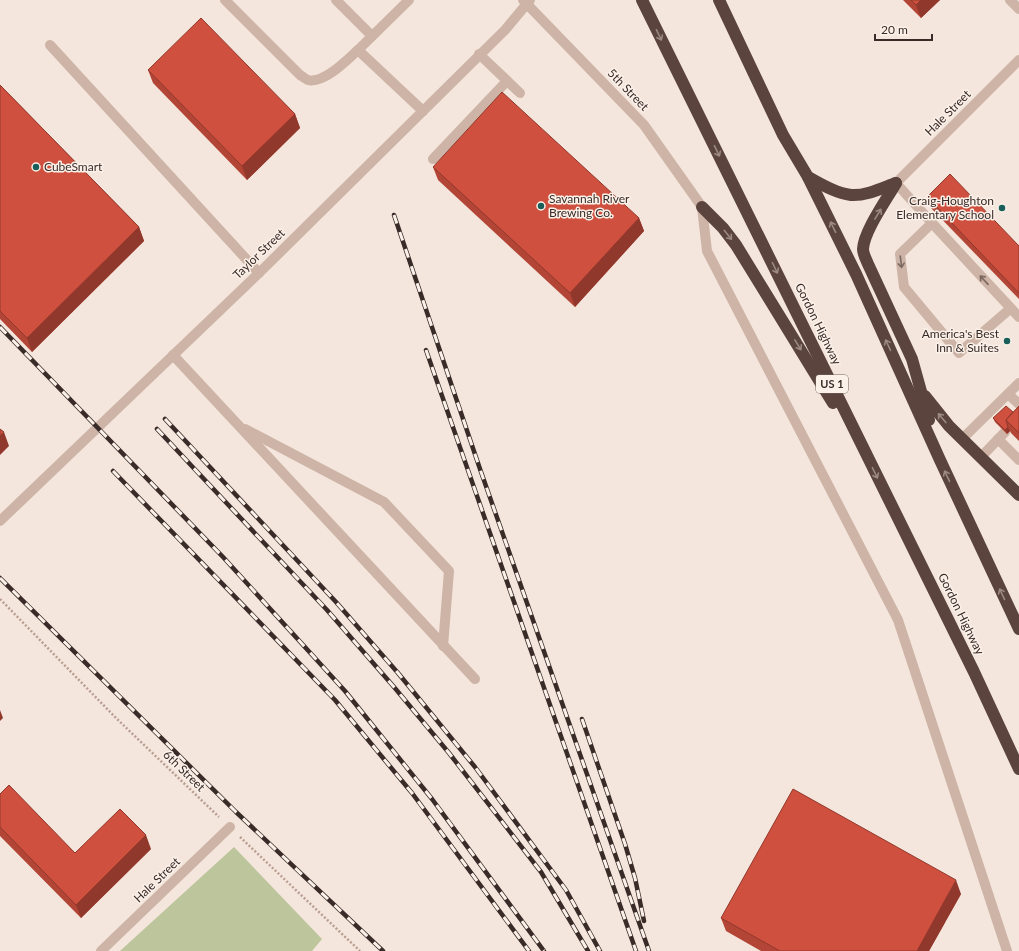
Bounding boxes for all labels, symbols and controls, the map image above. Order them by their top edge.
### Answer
scale bar [875,16,932,42]
text: 20 m [881,22,908,37]
one-way arrow [656,29,663,41]
street label: 5th Street [605,66,653,114]
street label: Hale Street [922,86,974,139]
one-way arrow [714,145,721,157]
place label: CubeSmart [44,159,103,174]
marker: CubeSmart [31,162,41,172]
place label: Savannah River Brewing Co. [549,191,630,220]
place label: Craig-Houghton Elementary School [896,193,994,222]
marker: Savannah River Brewing Co. [536,201,546,211]
marker: Craig-Houghton Elementary School [997,203,1007,213]
one-way arrow [874,208,882,220]
one-way arrow [829,221,836,233]
street label: Taylor Street [230,225,288,282]
one-way arrow [724,230,733,241]
one-way arrow [897,255,905,268]
one-way arrow [772,262,779,274]
one-way arrow [980,275,989,285]
street label: Gordon Highway [792,280,845,368]
place label: America's Best Inn & Suites [922,326,1000,355]
marker: America's Best Inn & Suites [1002,336,1012,346]
one-way arrow [794,339,802,351]
one-way arrow [884,339,891,351]
road number: US 1 [816,375,848,393]
one-way arrow [938,412,947,423]
one-way arrow [872,466,879,478]
one-way arrow [943,470,950,482]
street label: Gordon Highway [935,570,988,658]
one-way arrow [998,588,1006,600]
street label: 6th Street [160,747,209,795]
street label: Hale Street [130,853,184,905]

